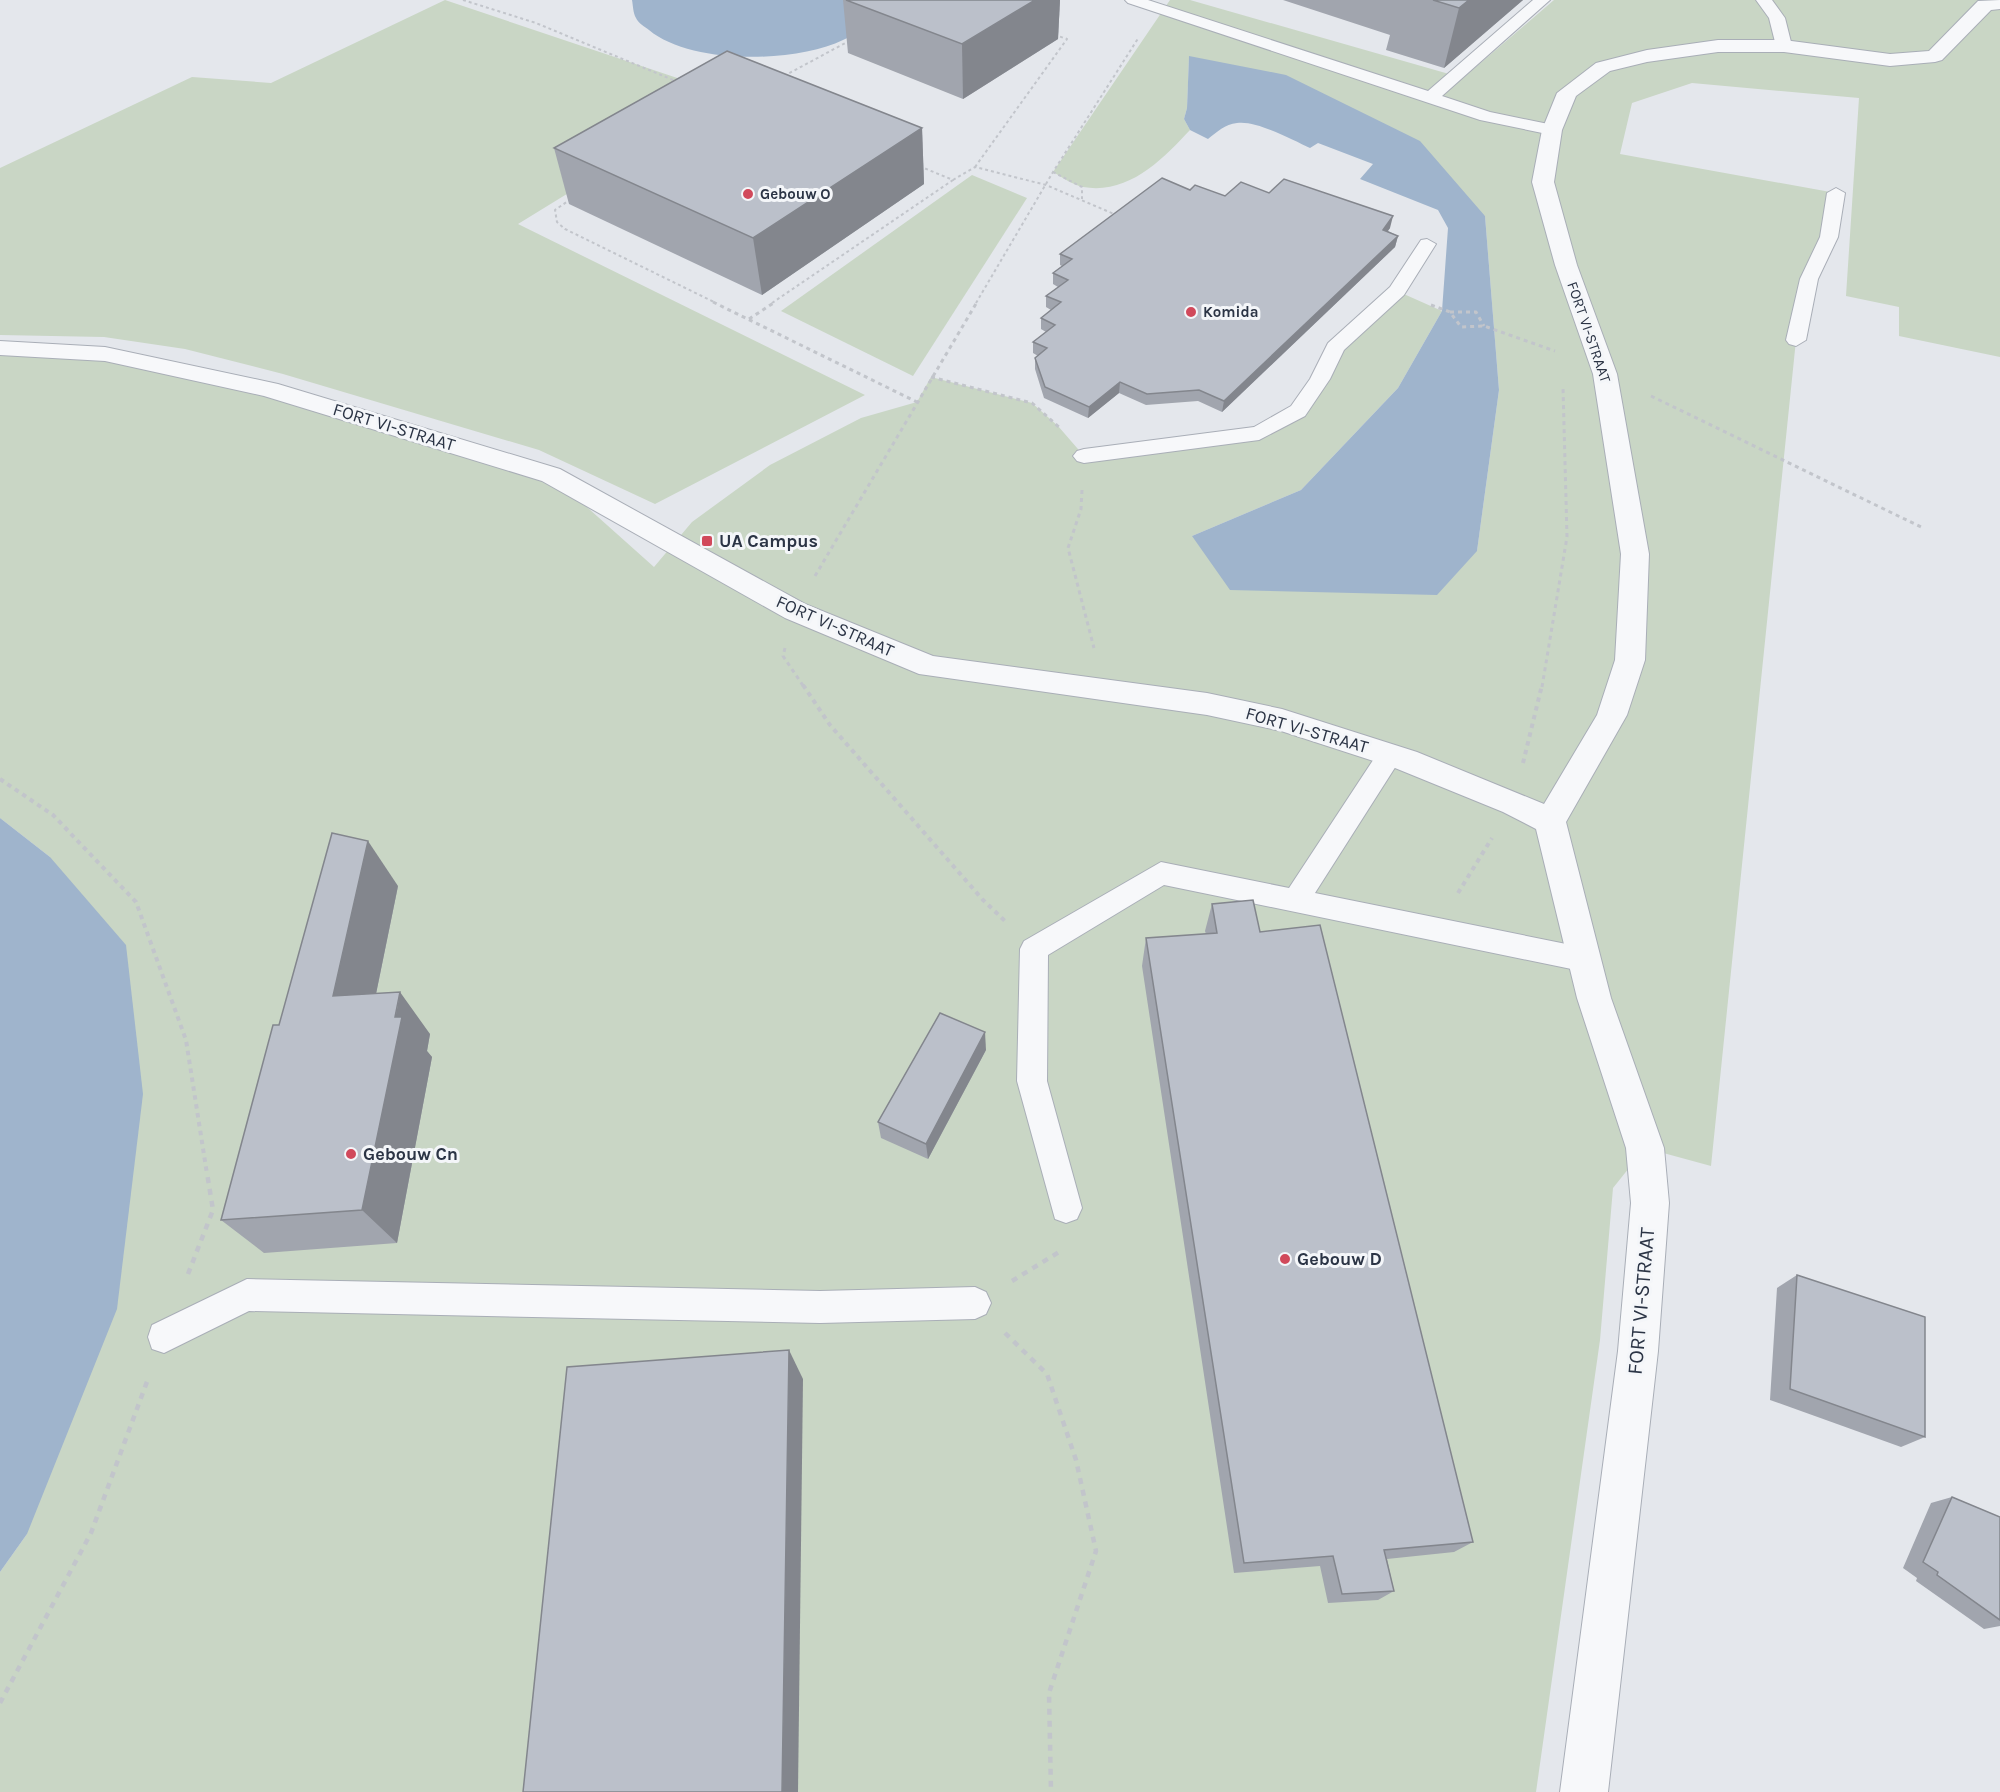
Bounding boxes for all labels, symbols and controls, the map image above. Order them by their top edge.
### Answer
place label: Gebouw O [760,185,831,203]
marker: Gebouw O [741,187,755,201]
street label: FORT VI-STRAAT [1563,279,1615,385]
place label: Komida [1203,303,1258,321]
marker: Komida [1184,305,1198,319]
street label: FORT VI-STRAAT [330,398,458,456]
place label: UA Campus [719,530,818,552]
marker: UA Campus [700,534,714,548]
street label: FORT VI-STRAAT [773,590,897,662]
street label: FORT VI-STRAAT [1243,702,1371,758]
place label: Gebouw Cn [363,1143,458,1165]
marker: Gebouw Cn [344,1147,358,1161]
street label: FORT VI-STRAAT [1623,1226,1659,1376]
place label: Gebouw D [1297,1248,1382,1270]
marker: Gebouw D [1278,1252,1292,1266]

